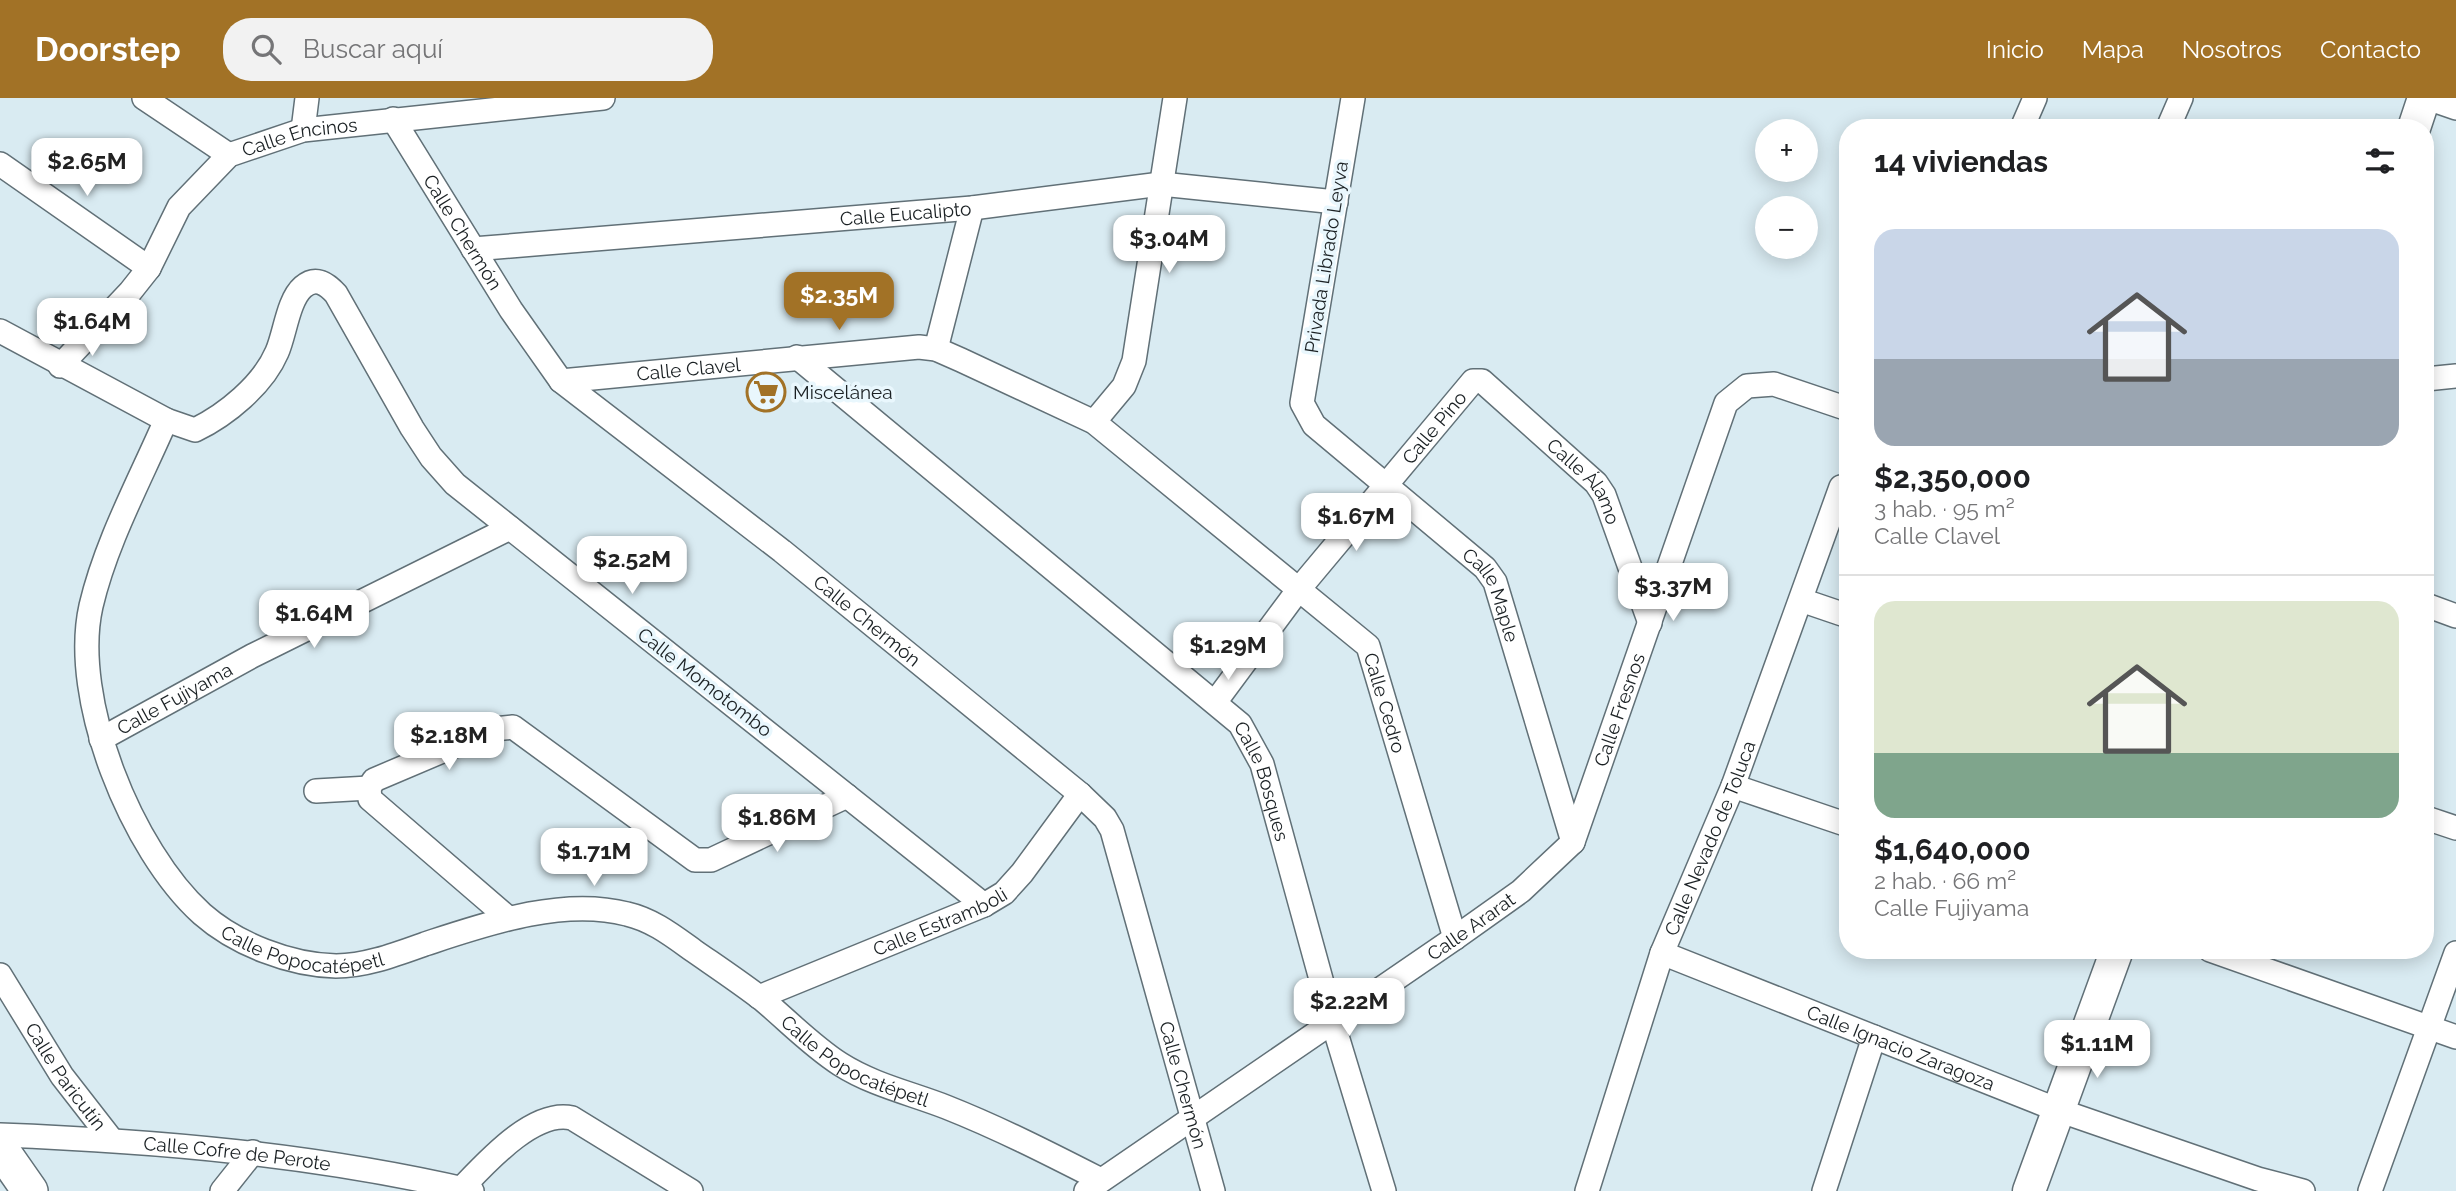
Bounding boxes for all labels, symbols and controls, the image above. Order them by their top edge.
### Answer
search box [223,18,713,81]
text: Doorstep [35,30,181,69]
icon: search [247,30,285,68]
text: Buscar aquí [303,34,443,64]
text: Inicio [1986,35,2044,64]
text: Mapa [2082,35,2144,64]
text: Nosotros [2182,35,2282,64]
text: Contacto [2320,35,2421,64]
street label: Calle Encinos [239,113,358,161]
map controls [1755,119,1818,259]
button: + [1755,119,1818,182]
pin: $2.65M [30,139,144,198]
icon: filters [2361,142,2399,180]
text: 14 viviendas [1874,144,2048,179]
text: $2.65M [47,147,127,174]
street label: Privada Librado Leyva [1300,159,1352,355]
street label: Calle Chermón [419,170,507,294]
button: − [1755,196,1818,259]
street label: Calle Eucalipto [839,197,972,230]
pin: $3.04M [1112,216,1226,275]
text: $3.04M [1129,224,1209,251]
pin: $2.35M [782,272,896,332]
icon: home [2074,274,2200,400]
text: $2.35M [800,281,878,308]
pin: $1.64M [35,299,149,358]
text: $1.64M [53,307,131,334]
street label: Calle Clavel [636,353,742,385]
supermarket icon: Miscelánea [745,371,787,413]
place label: Miscelánea [793,381,893,403]
street label: Calle Pino [1397,387,1471,468]
street label: Calle Álamo [1543,434,1625,527]
text: $2,350,000 [1874,460,2031,495]
pin: $1.67M [1299,494,1413,553]
text: 3 hab. · 95 m² [1874,495,2015,522]
text: $1.67M [1317,502,1395,529]
text: Calle Clavel [1874,522,2000,549]
pin: $2.52M [575,536,689,596]
street label: Calle Maple [1458,543,1523,645]
text: $2.52M [593,545,671,572]
pin: $3.37M [1616,564,1730,623]
street label: Calle Chermón [809,570,925,671]
text: $3.37M [1634,572,1712,599]
pin: $1.64M [257,590,371,650]
text: $1.64M [275,599,353,626]
pin: $1.29M [1171,622,1285,682]
street label: Calle Momotombo [634,623,776,741]
text: $1.29M [1189,631,1267,658]
icon: home [2074,646,2200,772]
street label: Calle Cedro [1360,650,1410,756]
street label: Calle Fresnos [1589,650,1649,769]
street label: Calle Fujiyama [113,658,236,739]
pin: $2.18M [392,712,506,772]
street label: Calle Bosques [1230,717,1294,843]
text: $2.18M [410,721,488,748]
street label: Calle Nevado de Toluca [1660,738,1759,939]
pin: $1.86M [720,794,834,854]
text: $1.86M [738,803,816,830]
pin: $1.71M [537,828,651,888]
text: $1,640,000 [1874,832,2031,867]
text: $1.71M [557,837,631,864]
text: 2 hab. · 66 m² [1874,867,2016,894]
street label: Calle Estramboli [870,883,1011,960]
street label: Calle Ararat [1423,888,1520,965]
text: Calle Fujiyama [1874,894,2029,921]
street label: Calle Popocatépetl [217,920,387,977]
pin: $2.22M [1292,978,1406,1038]
text: $2.22M [1310,987,1388,1014]
street label: Calle Ignacio Zaragoza [1804,1001,1998,1095]
street label: Calle Popocatépetl [777,1010,933,1111]
street label: Calle Paricutín [21,1019,111,1134]
street label: Calle Chermón [1155,1019,1212,1151]
pin: $1.11M [2040,1020,2154,1080]
text: $1.11M [2060,1029,2134,1056]
street label: Calle Cofre de Perote [143,1132,332,1175]

